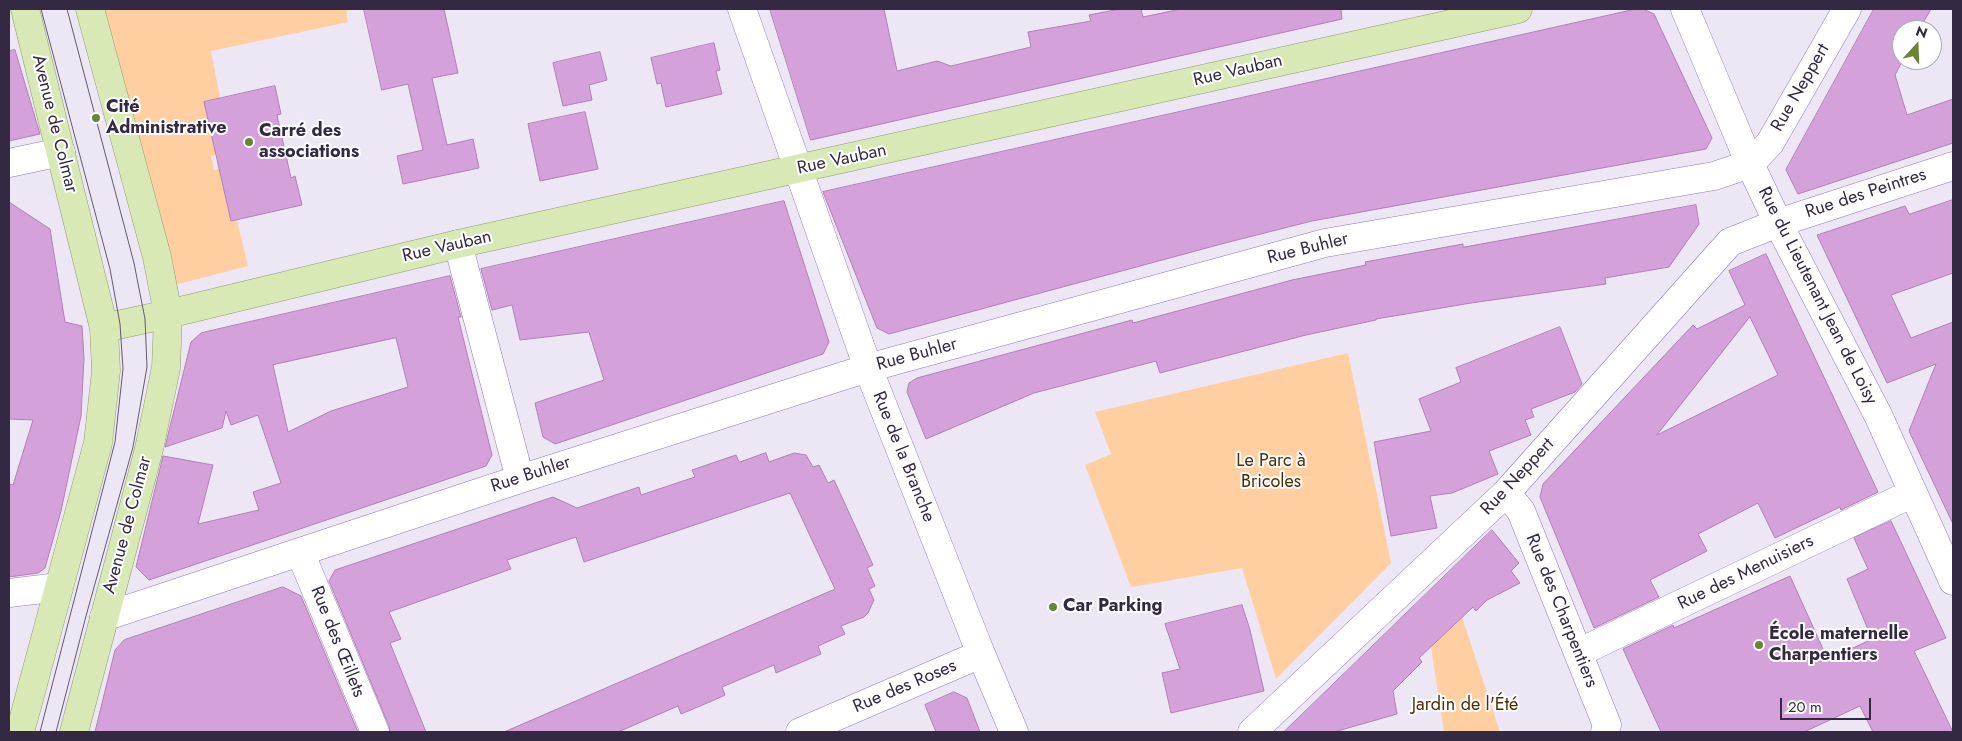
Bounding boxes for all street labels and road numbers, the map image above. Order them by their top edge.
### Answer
street label: Rue Neppert [1767,40,1835,136]
street label: Rue Vauban [1191,50,1285,92]
street label: Avenue de Colmar [26,53,82,195]
street label: Rue Vauban [795,140,889,180]
street label: Rue des Peintres [1803,164,1929,224]
street label: Rue du Lieutenant Jean de Loisy [1753,184,1881,408]
street label: Rue Vauban [400,226,494,268]
street label: Rue Buhler [1265,229,1351,269]
street label: Rue Buhler [874,334,960,376]
street label: Rue de la Branche [867,389,939,525]
street label: Rue Neppert [1477,434,1559,520]
street label: Rue Buhler [488,452,574,498]
street label: Avenue de Colmar [99,454,157,596]
street label: Rue des Charpentiers [1520,531,1602,691]
street label: Rue des Menuisiers [1675,531,1817,615]
street label: Rue des Œillets [305,583,369,701]
street label: Rue des Roses [850,656,960,718]

